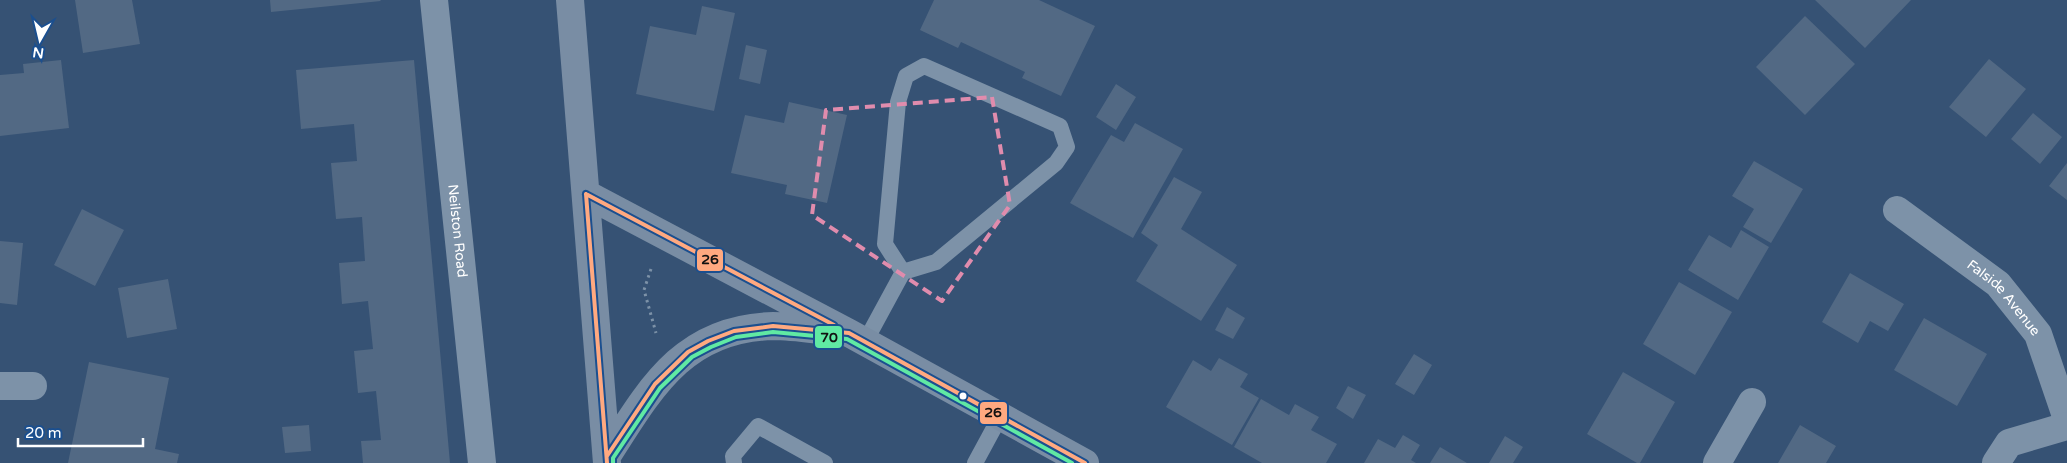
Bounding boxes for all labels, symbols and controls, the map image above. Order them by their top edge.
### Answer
north arrow [15,15,65,65]
text: N [32,43,45,62]
street label: Neilston Road [444,183,471,278]
line badge: 26 [696,248,724,272]
text: 26 [701,251,719,268]
street label: Falside Avenue [1964,256,2044,339]
line badge: 70 [814,325,843,349]
text: 70 [820,329,838,346]
unlabelled marker [958,391,968,401]
line badge: 26 [979,401,1008,425]
text: 26 [984,404,1002,421]
scale bar [18,416,142,448]
text: 20 m [25,424,62,442]

